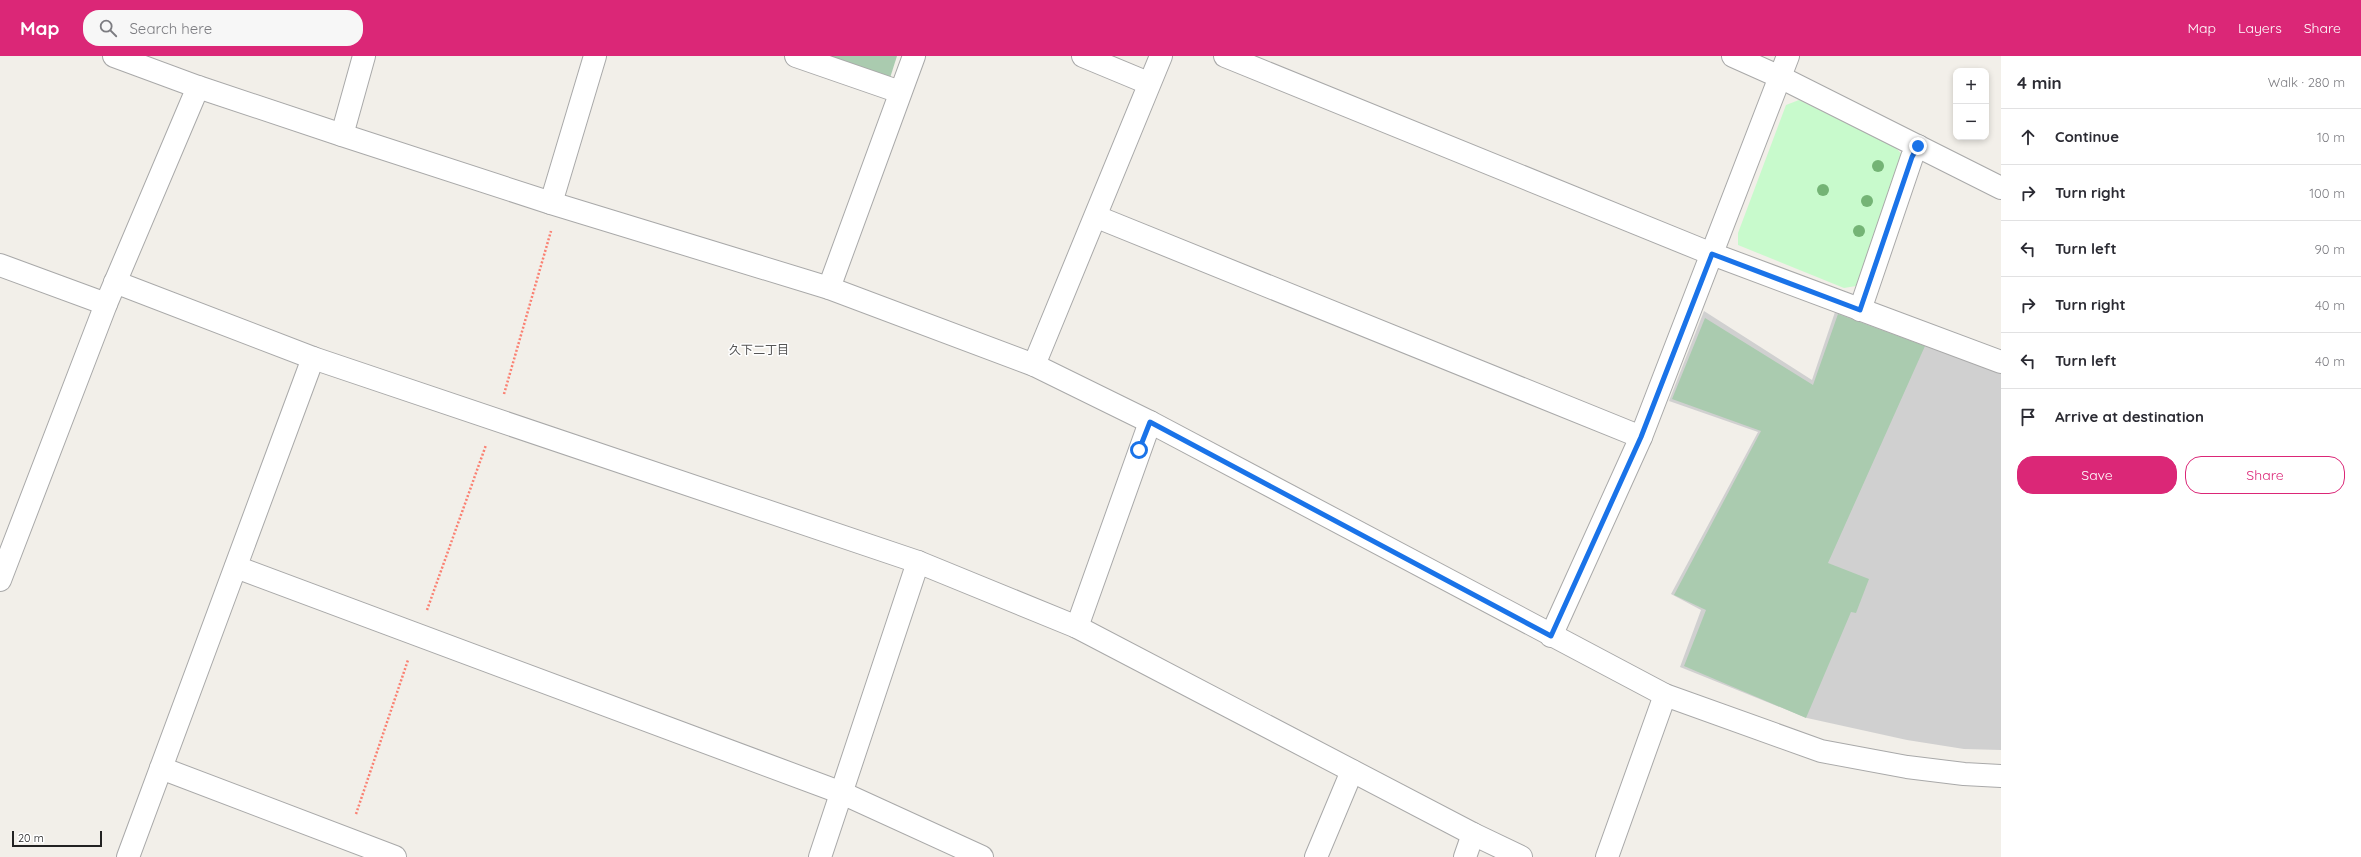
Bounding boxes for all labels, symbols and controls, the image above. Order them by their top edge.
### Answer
search box [83,10,363,46]
text: Map [20,16,59,40]
icon: search [97,17,119,39]
text: Search here [129,19,212,38]
text: Map [2187,19,2216,37]
text: Layers [2238,19,2282,37]
text: Share [2304,19,2341,37]
map controls [1953,68,1989,140]
button: + [1953,68,1989,104]
text: 4 min [2017,72,2062,93]
text: Walk · 280 m [2268,74,2345,90]
button: − [1953,104,1989,140]
icon: ahead [2017,126,2039,148]
text: Continue [2055,127,2119,146]
text: 10 m [2317,129,2345,145]
route end [1909,137,1927,155]
icon: right [2017,182,2039,204]
text: Turn right [2055,183,2126,202]
text: 100 m [2309,185,2345,201]
icon: left [2017,238,2039,260]
text: Turn left [2055,239,2117,258]
text: 90 m [2315,241,2345,257]
icon: right [2017,294,2039,316]
text: Turn right [2055,295,2126,314]
text: 40 m [2315,297,2345,313]
district label: 久下二丁目 [729,342,789,357]
icon: left [2017,350,2039,372]
text: Turn left [2055,351,2117,370]
text: 40 m [2315,353,2345,369]
icon: arrive [2017,406,2039,428]
text: Arrive at destination [2055,407,2204,426]
route start [1130,441,1148,459]
button: Save [2017,456,2177,494]
button: Share [2185,456,2345,494]
scale bar [12,829,102,848]
text: 20 m [18,831,44,845]

